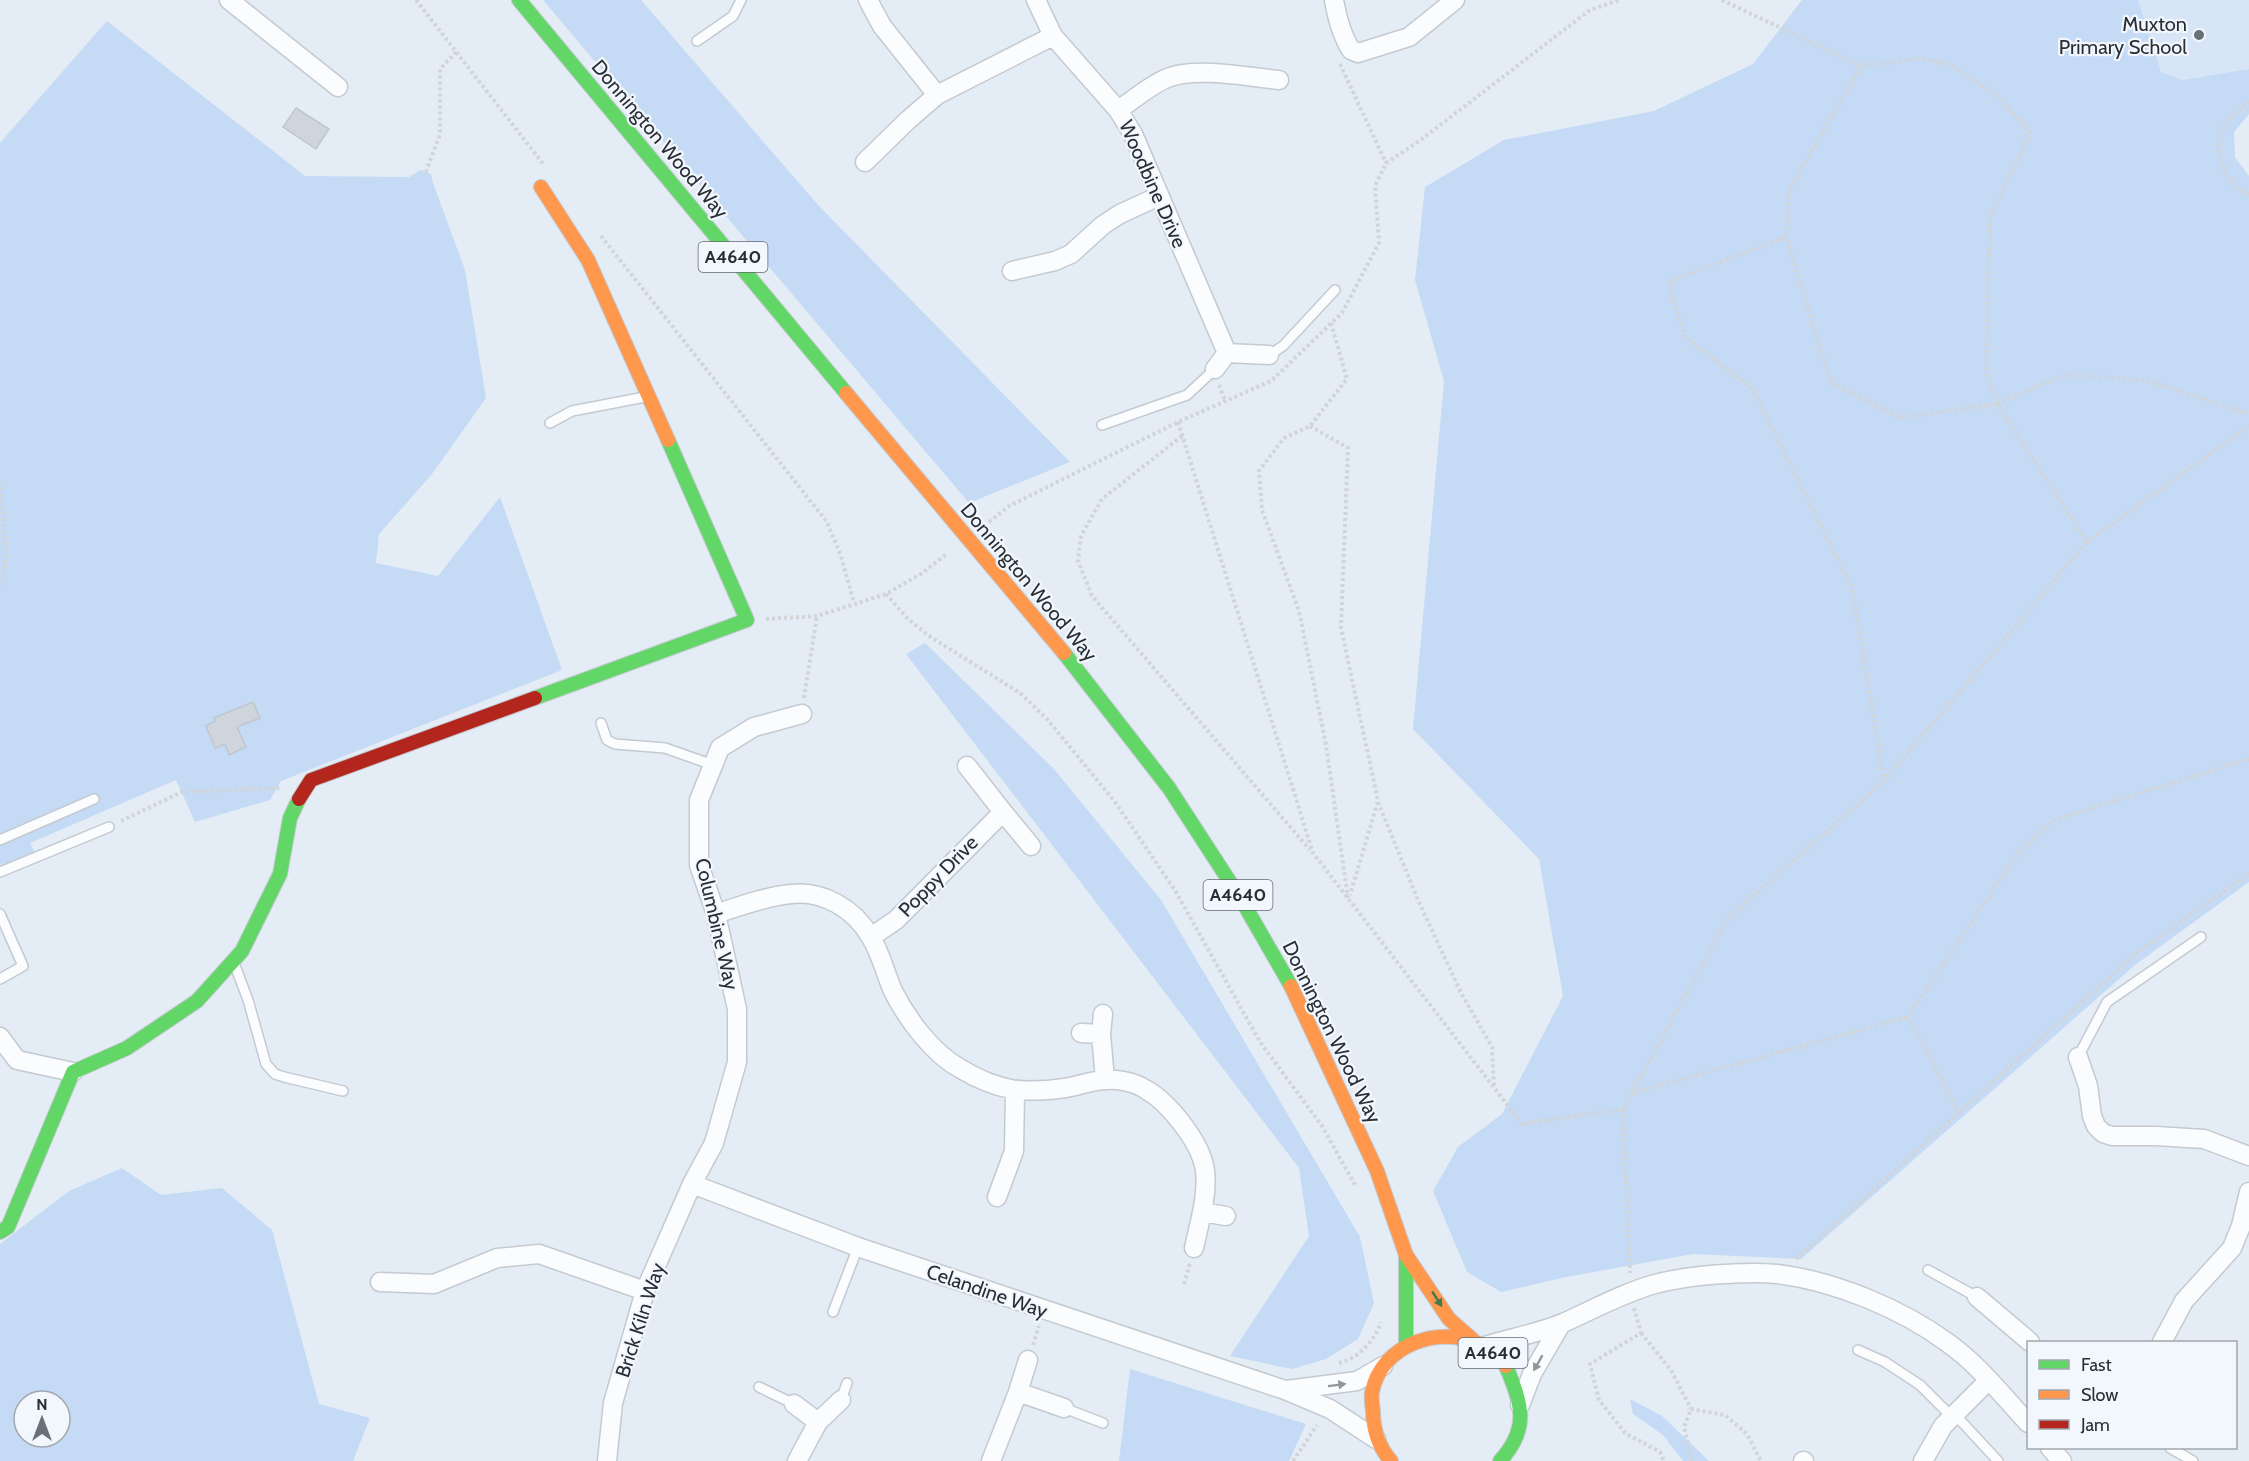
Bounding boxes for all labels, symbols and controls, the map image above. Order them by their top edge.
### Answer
place label: Muxton Primary School [2059,12,2187,59]
marker: Muxton Primary School [2192,28,2206,42]
street label: Donnington Wood Way [587,55,733,223]
street label: Woodbine Drive [1114,116,1192,252]
road number: A4640 [698,242,768,272]
street label: Donnington Wood Way [956,498,1102,666]
street label: Poppy Drive [893,830,983,922]
street label: Columbine Way [690,856,744,992]
road number: A4640 [1204,880,1272,910]
street label: Donnington Wood Way [1277,937,1387,1127]
street label: Celandine Way [923,1259,1051,1323]
street label: Brick Kiln Way [610,1260,670,1380]
one-way arrow [1431,1291,1442,1308]
road number: A4640 [1458,1338,1528,1368]
legend [2027,1341,2237,1449]
text: Fast [2081,1354,2112,1376]
one-way arrow [1533,1355,1543,1372]
one-way arrow [1328,1380,1347,1389]
text: Slow [2081,1384,2118,1406]
north arrow [12,1389,72,1449]
text: N [36,1395,48,1414]
text: Jam [2080,1414,2110,1436]

